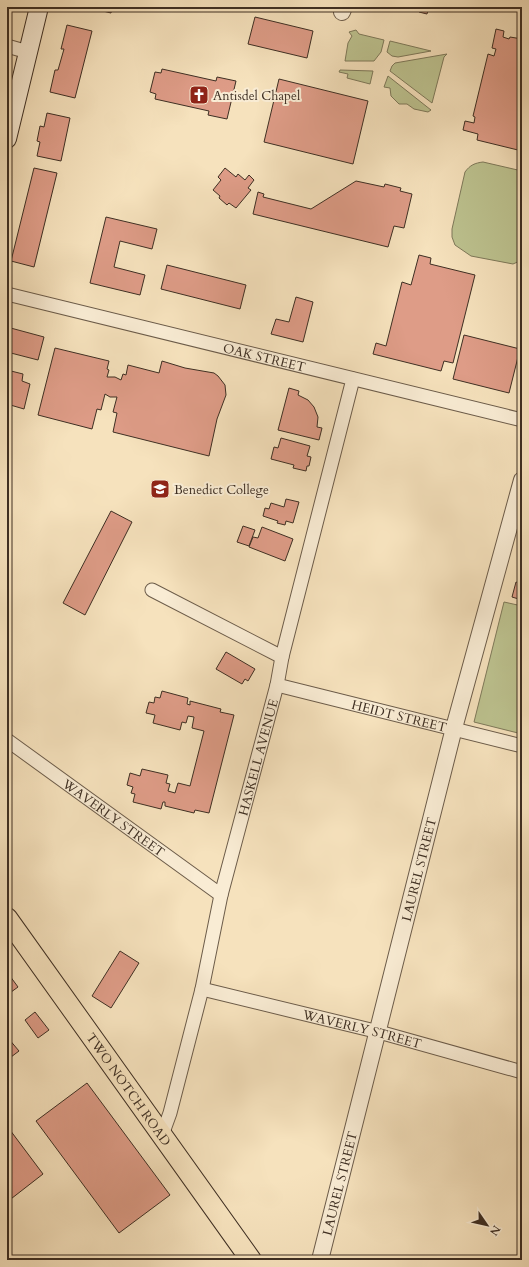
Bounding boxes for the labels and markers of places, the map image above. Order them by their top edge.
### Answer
church icon: Antisdel Chapel [188,84,210,106]
place label: Antisdel Chapel [213,87,301,105]
school or university icon: Benedict College [149,478,171,500]
place label: Benedict College [174,481,269,499]

